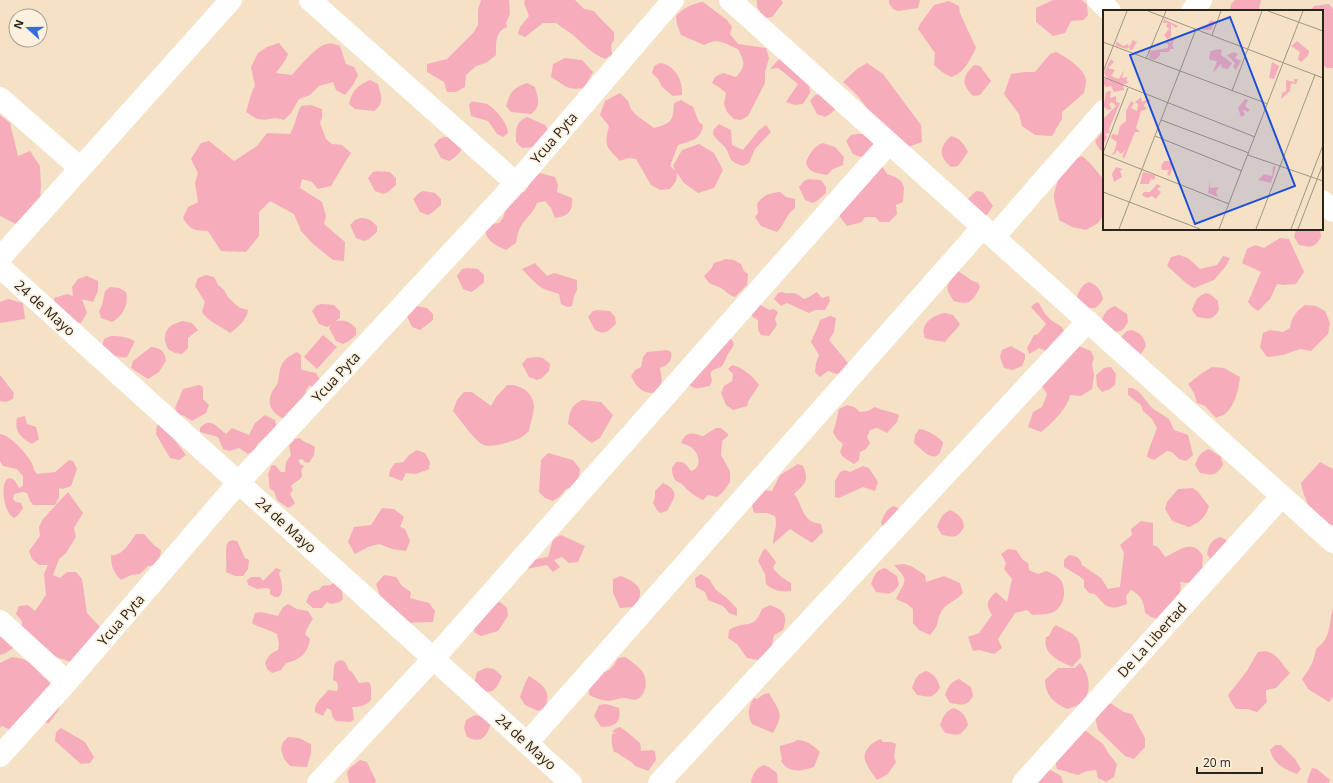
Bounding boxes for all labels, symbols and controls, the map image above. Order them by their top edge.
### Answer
north arrow [8,8,48,48]
inset map [1103,10,1323,230]
text: N [10,17,27,31]
street label: Ycua Pyta [526,108,581,168]
street label: 24 de Mayo [11,275,80,340]
street label: Ycua Pyta [307,347,364,406]
street label: 24 de Mayo [252,492,321,557]
street label: Ycua Pyta [93,590,148,650]
street label: De La Libertad [1113,598,1190,681]
street label: 24 de Mayo [492,709,561,774]
scale bar [1197,749,1262,775]
text: 20 m [1203,754,1231,771]

